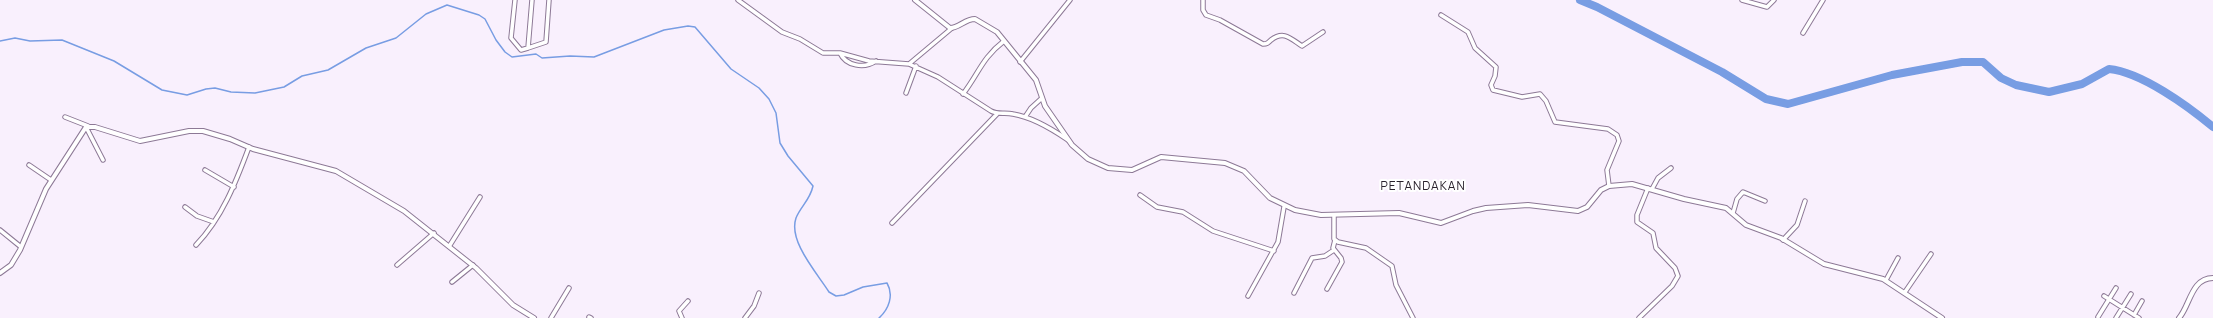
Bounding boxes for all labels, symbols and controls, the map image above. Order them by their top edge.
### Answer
district label: PETANDAKAN [1380,180,1466,194]

